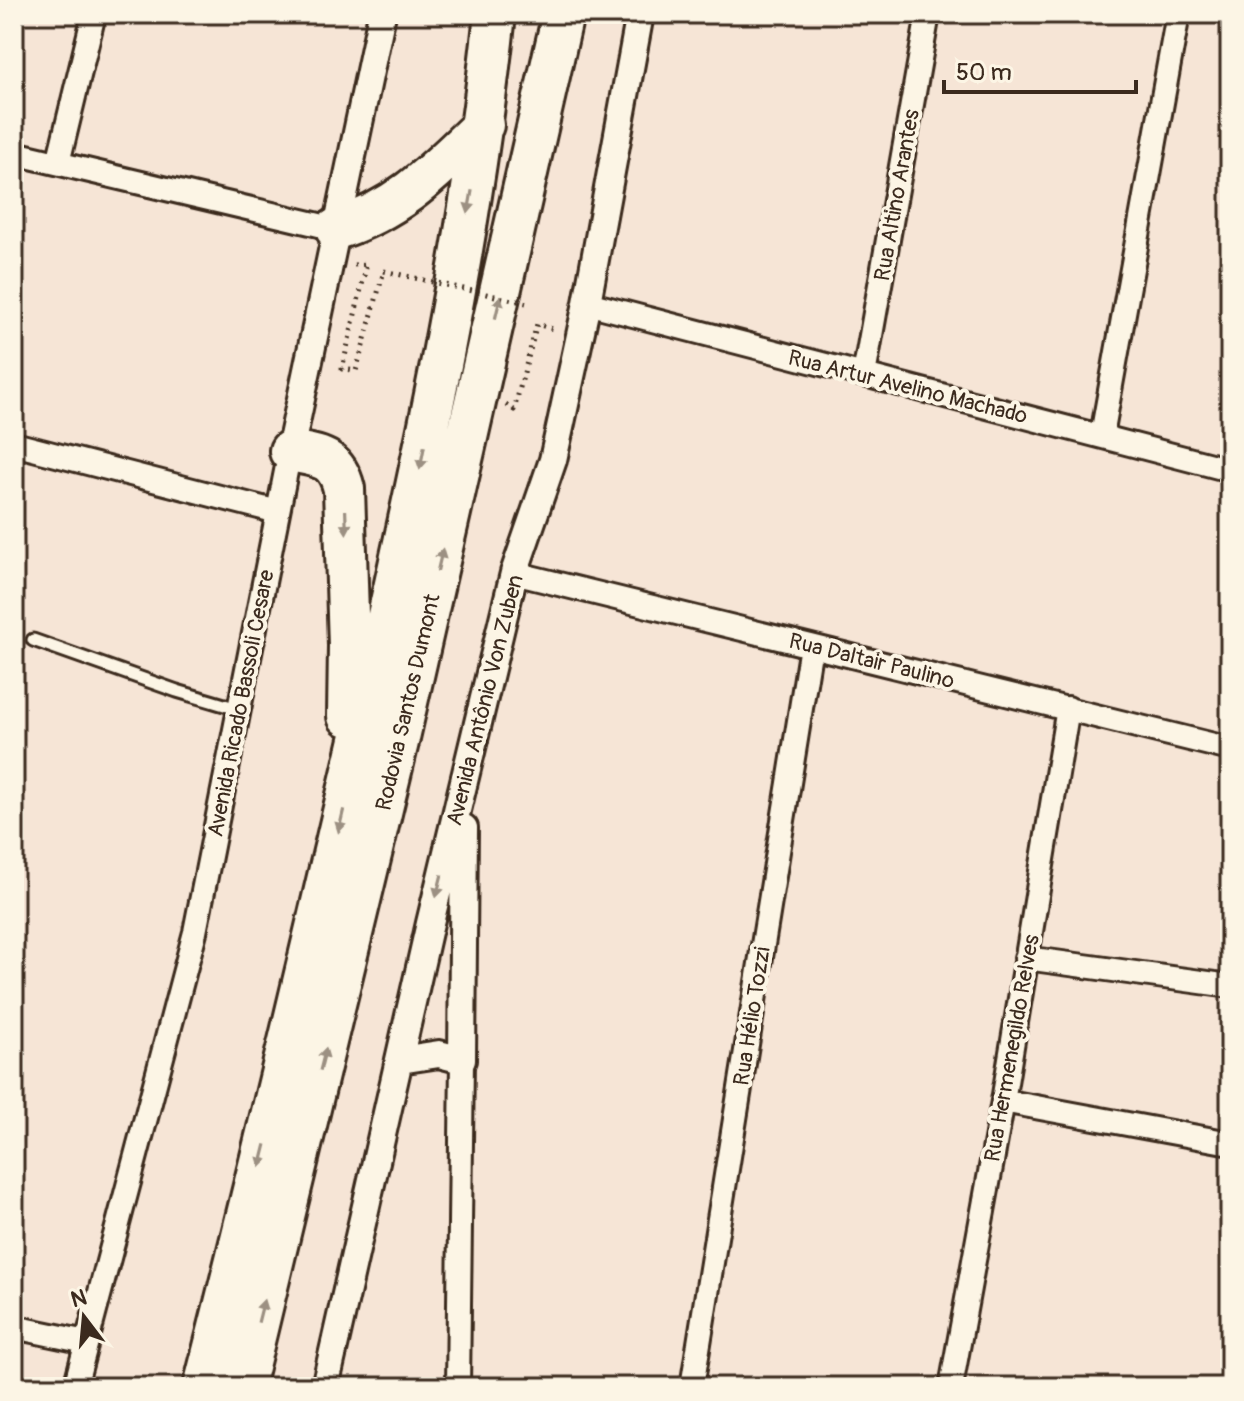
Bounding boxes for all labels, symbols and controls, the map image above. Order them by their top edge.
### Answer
scale bar [944,44,1136,94]
text: 50 m [956,58,1012,87]
street label: Rua Altino Arantes [868,107,926,283]
one-way arrow [463,190,475,215]
one-way arrow [492,294,505,319]
street label: Rua Artur Avelino Machado [785,344,1030,430]
one-way arrow [415,445,427,470]
one-way arrow [339,510,352,535]
one-way arrow [434,548,447,573]
street label: Avenida Ricado Bassoli Cesare [201,567,281,839]
street label: Avenida Antônio Von Zuben [440,572,530,829]
street label: Rodovia Santos Dumont [369,591,447,813]
street label: Rua Daltair Paulino [786,627,958,695]
one-way arrow [334,809,347,834]
one-way arrow [432,873,445,898]
street label: Rua Hermenegildo Relves [978,932,1046,1164]
street label: Rua Hélio Tozzi [727,945,777,1088]
one-way arrow [318,1046,330,1071]
one-way arrow [256,1143,269,1168]
north arrow [44,1277,124,1357]
text: N [68,1283,90,1314]
one-way arrow [256,1299,268,1324]

